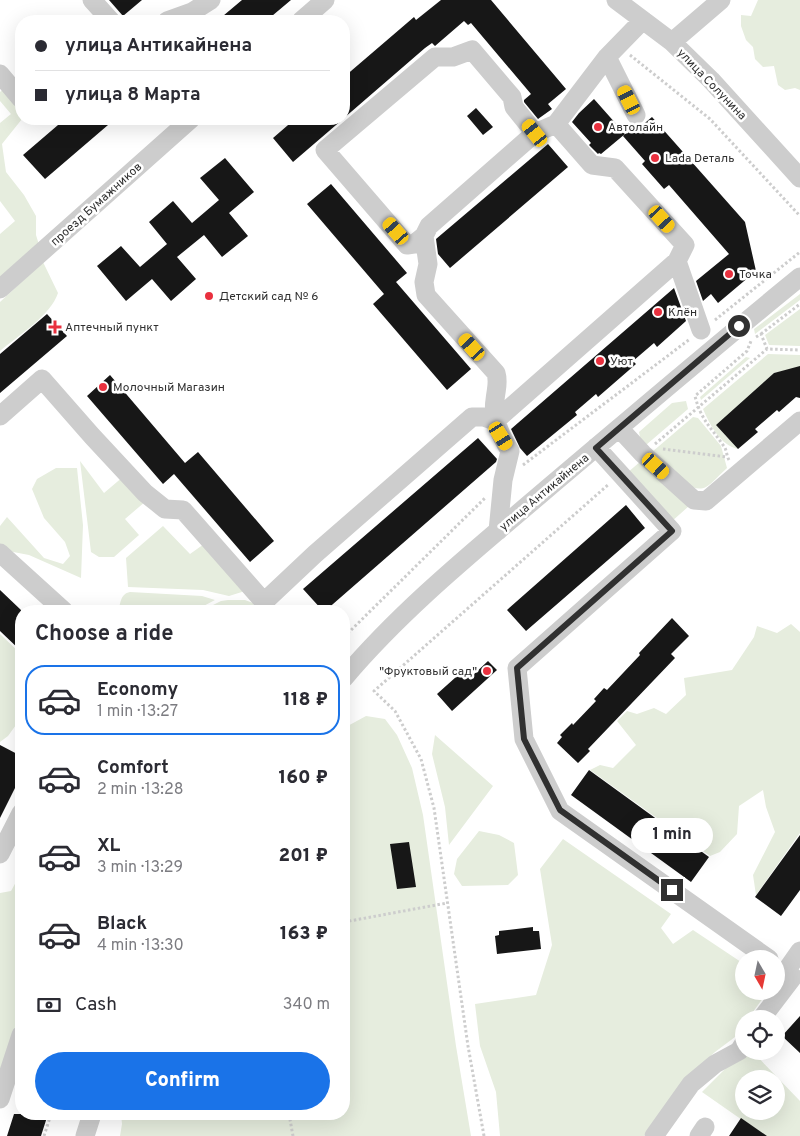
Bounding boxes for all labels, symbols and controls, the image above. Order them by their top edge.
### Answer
text: улица Антикайнена [65,34,252,58]
street label: улица Солунина [673,46,750,124]
text: улица 8 Марта [65,83,201,107]
car [615,83,642,117]
car [519,117,550,149]
place label: Автолайн [608,120,663,136]
marker: Автолайн [592,121,604,133]
place label: Lada Dеталь [665,151,734,167]
marker: Lada Dеталь [649,152,661,164]
street label: проезд Бумажников [48,159,146,250]
car [646,203,677,235]
car [380,215,411,247]
place label: Точка [739,267,772,283]
marker: Точка [723,268,735,280]
place label: Детский сад № 6 [219,289,319,305]
marker: Детский сад № 6 [203,290,215,302]
place label: Клён [668,305,697,321]
marker: Клён [652,306,664,318]
route start [728,315,750,337]
place label: Аптечный пункт [65,320,159,336]
marker: Аптечный пункт [49,321,61,333]
car [456,331,487,363]
place label: Уют [610,354,633,370]
marker: Уют [594,355,606,367]
place label: Молочный Магазин [113,380,225,396]
marker: Молочный Магазин [97,381,109,393]
car [486,419,515,453]
car [639,450,672,482]
street label: улица Антикайнена [496,451,593,535]
text: Choose a ride [35,621,173,648]
place label: "Фруктовый сад" [379,664,477,680]
marker: "Фруктовый сад" [481,665,493,677]
icon: car [37,678,82,723]
text: Economy [97,678,178,702]
text: 118 ₽ [283,688,328,712]
text: 1 min · 13:27 [97,702,178,722]
icon: car [37,756,82,801]
text: Comfort [97,756,169,780]
text: 160 ₽ [278,766,328,790]
text: 2 min · 13:28 [97,780,183,800]
callout: 1 min [631,818,713,852]
text: 1 min [652,825,692,845]
icon: car [37,834,82,879]
text: XL [97,834,120,858]
text: 201 ₽ [279,844,328,868]
text: 3 min · 13:29 [97,858,183,878]
route end [661,879,683,901]
icon: car [37,912,82,957]
text: Black [97,912,147,936]
text: 163 ₽ [280,922,328,946]
text: 4 min · 13:30 [97,936,184,956]
north arrow [735,950,785,1000]
map controls [735,950,785,1120]
icon: cash [35,991,63,1019]
text: Cash [75,993,117,1017]
text: 340 m [283,995,330,1015]
button: locate [735,1010,785,1060]
button: Confirm [35,1052,330,1110]
button: layers [735,1070,785,1120]

